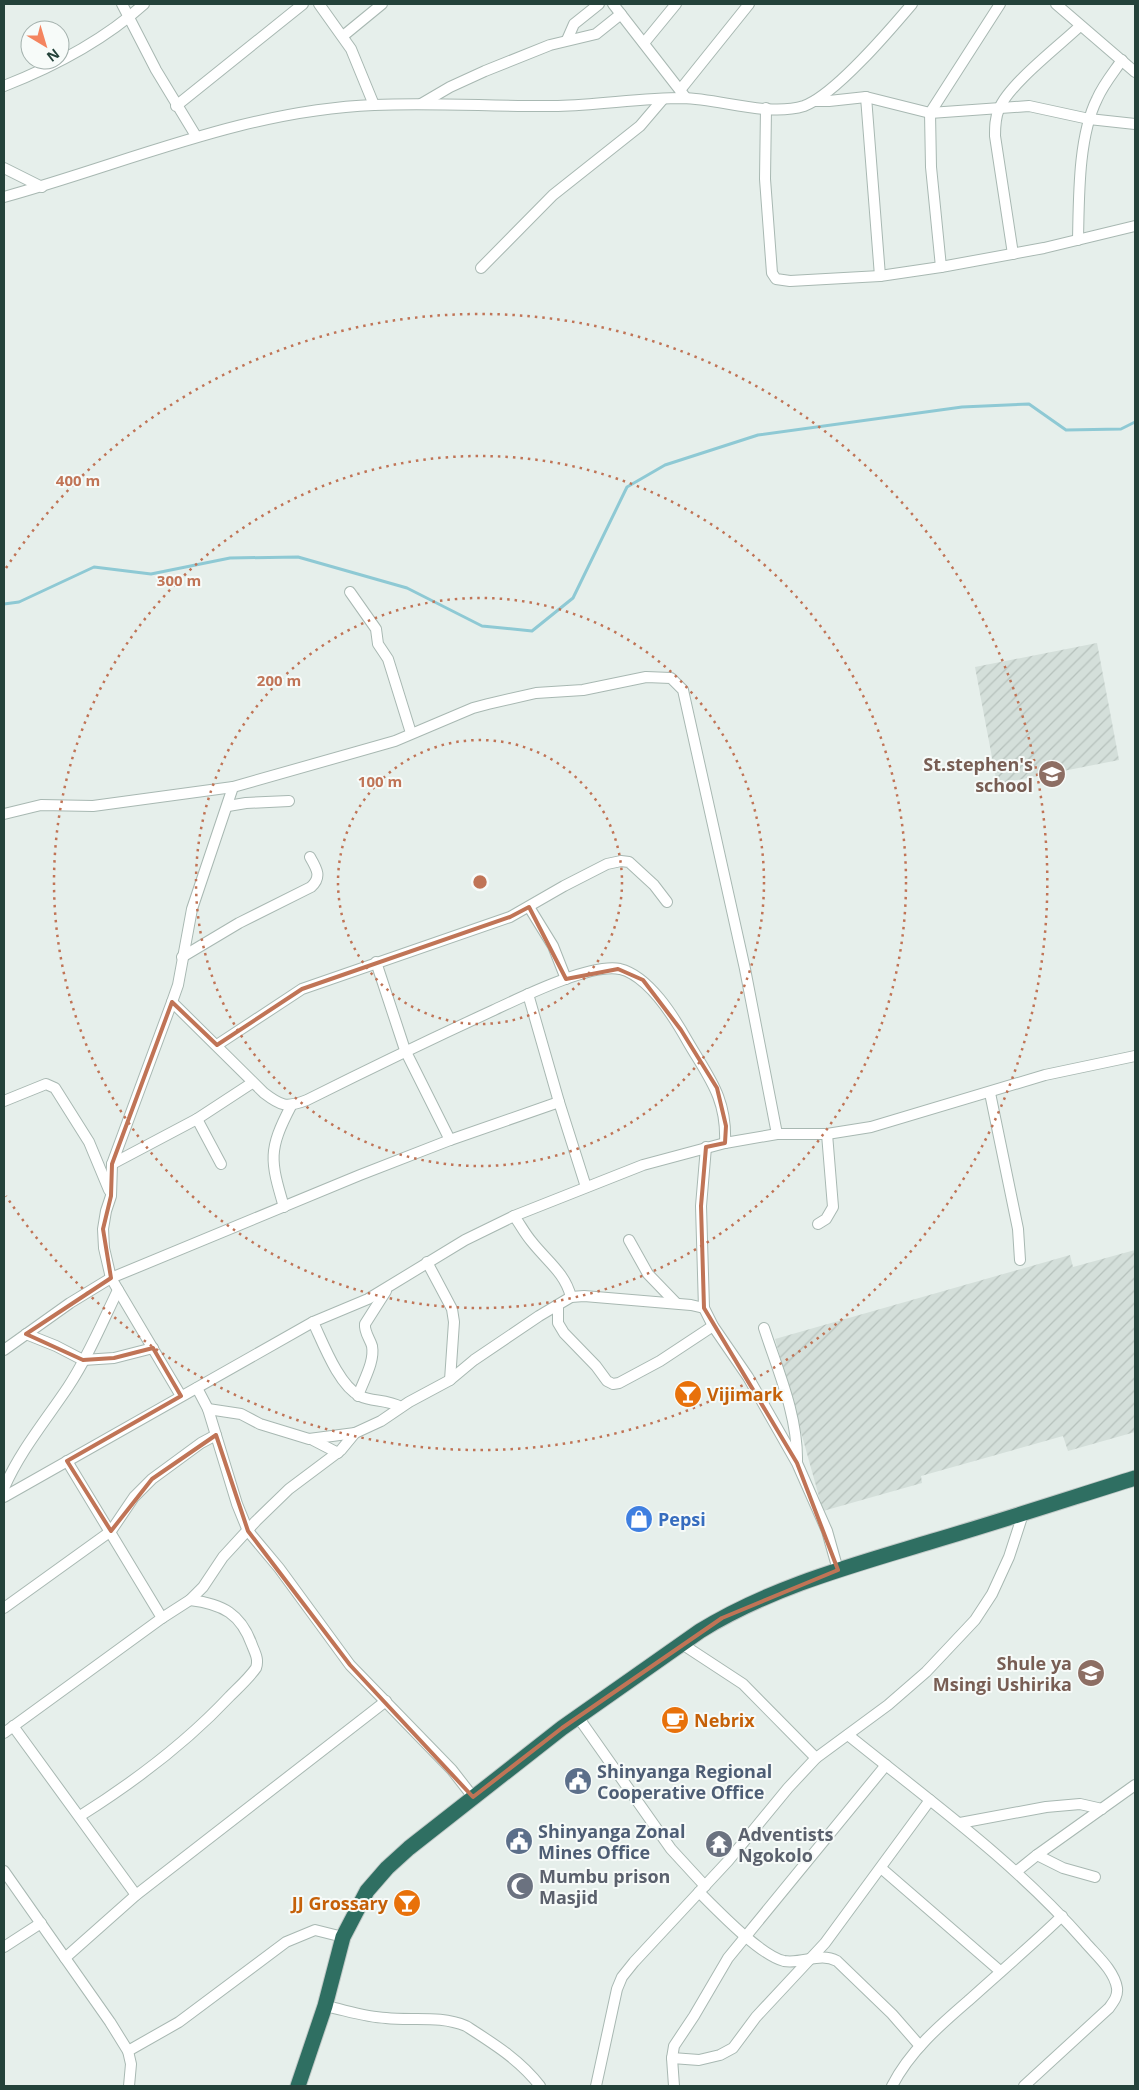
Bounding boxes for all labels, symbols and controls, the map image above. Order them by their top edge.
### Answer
north arrow [20,20,70,70]
text: N [43,45,64,67]
text: 400 m [56,470,100,490]
text: 300 m [157,570,201,590]
text: 200 m [257,670,301,690]
place label: St.stephen's school [923,752,1033,797]
school or university icon: St.stephen's school [1037,759,1067,789]
text: 100 m [358,771,402,791]
centre of rings [471,873,489,891]
bar icon: Vijimark [673,1379,703,1409]
place label: Vijimark [707,1382,784,1406]
shop icon: Pepsi [624,1504,654,1534]
place label: Pepsi [658,1507,706,1531]
place label: Shule ya Msingi Ushirika [933,1651,1072,1696]
school or university icon: Shule ya Msingi Ushirika [1076,1658,1106,1688]
cafe icon: Nebrix [660,1705,690,1735]
place label: Nebrix [694,1708,755,1732]
place label: Shinyanga Regional Cooperative Office [597,1759,772,1804]
public building icon: Shinyanga Regional Cooperative Office [563,1766,593,1796]
place label: Shinyanga Zonal Mines Office [538,1819,686,1864]
place label: Adventists Ngokolo [738,1822,834,1867]
public building icon: Shinyanga Zonal Mines Office [504,1826,534,1856]
temple icon: Adventists Ngokolo [704,1829,734,1859]
place label: Mumbu prison Masjid [539,1864,670,1909]
mosque icon: Mumbu prison Masjid [505,1871,535,1901]
bar icon: JJ Grossary [392,1888,422,1918]
place label: JJ Grossary [290,1891,389,1915]

